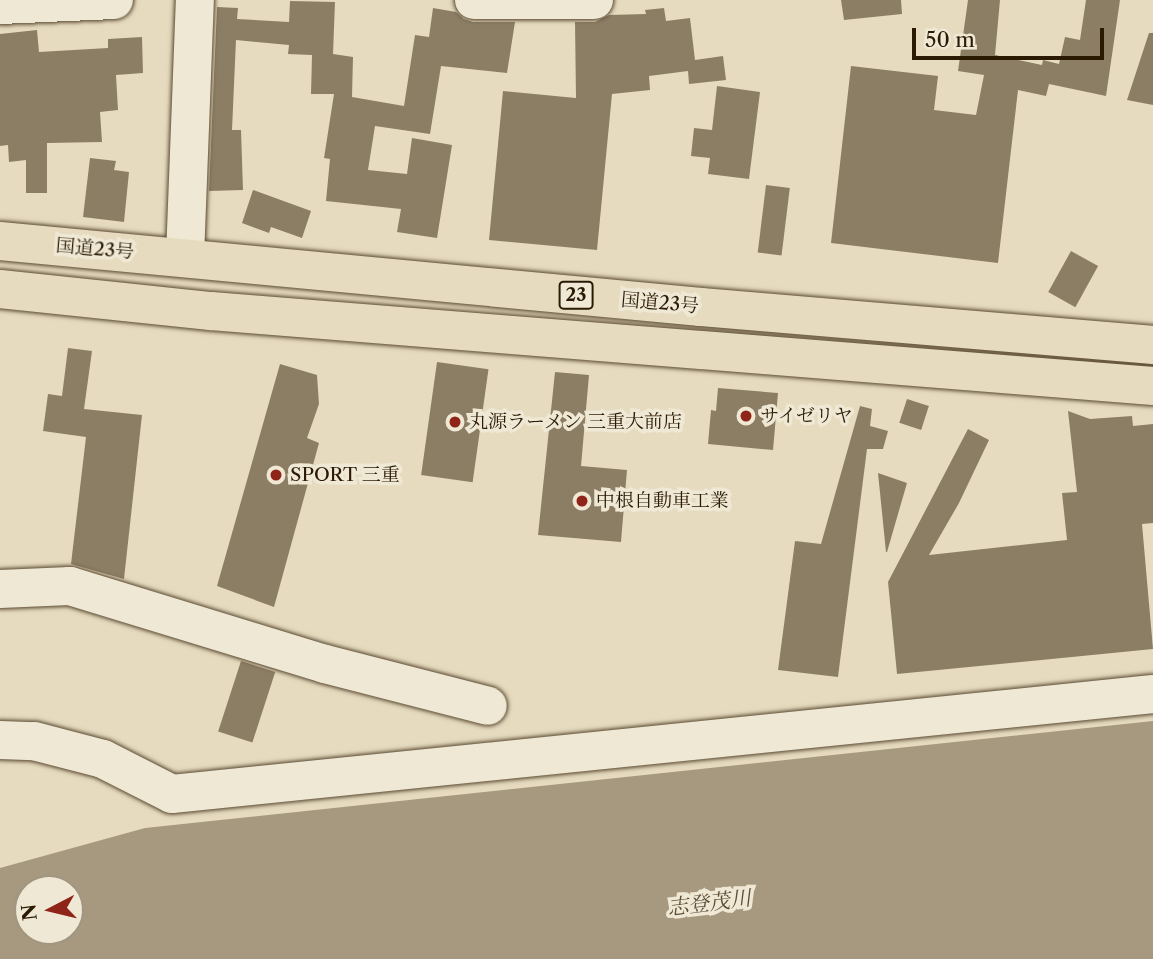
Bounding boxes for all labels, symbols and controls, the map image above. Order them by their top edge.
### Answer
scale bar [915,14,1108,58]
text: 50 m [925,27,975,52]
street label: 国道23号 [55,234,135,264]
road number: 23 [558,281,594,310]
street label: 国道23号 [620,288,700,318]
place label: サイゼリヤ [760,405,855,427]
marker: サイゼリヤ [738,408,754,424]
place label: 丸源ラーメン 三重大前店 [469,411,683,433]
marker: 丸源ラーメン 三重大前店 [447,414,463,430]
place label: SPORT 三重 [290,464,400,486]
marker: SPORT 三重 [268,467,284,483]
place label: 中根自動車工業 [596,490,729,512]
marker: 中根自動車工業 [574,493,590,509]
north arrow [14,875,84,945]
water label: 志登茂川 [666,885,752,921]
text: N [17,903,42,922]

